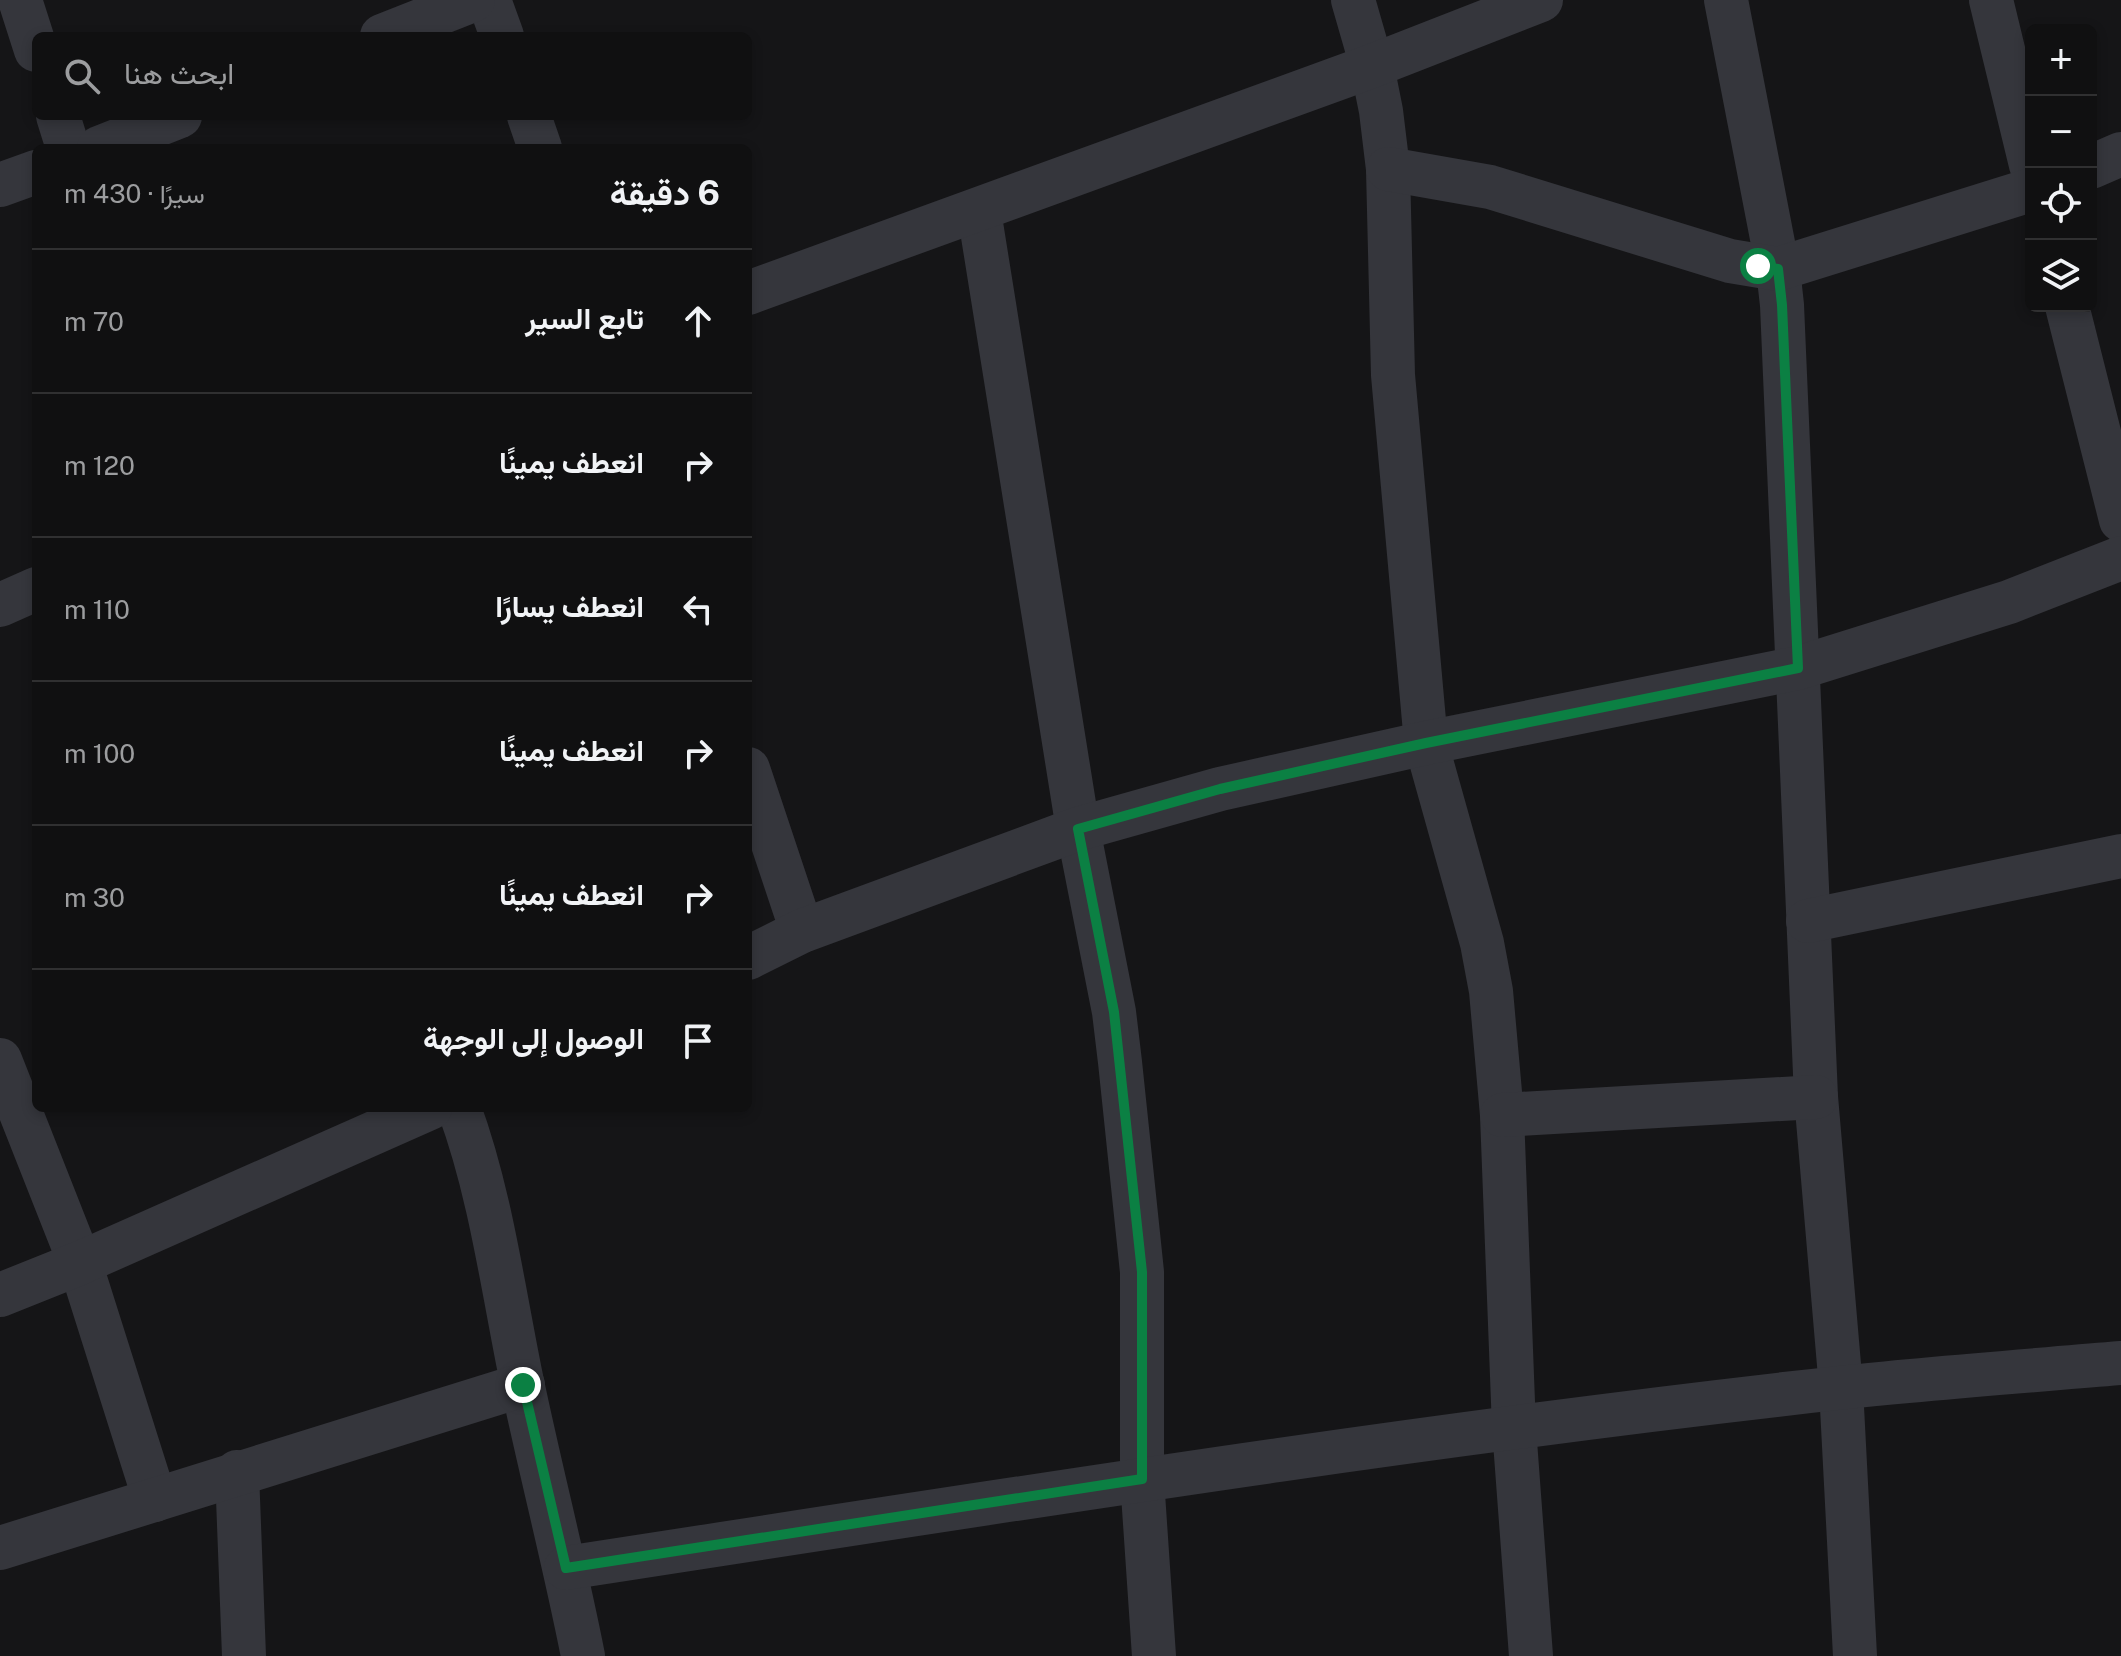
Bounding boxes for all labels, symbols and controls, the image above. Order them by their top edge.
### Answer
map controls [2025,24,2097,312]
button: + [2025,24,2097,96]
search box [32,32,752,120]
icon: search [60,54,104,98]
text: ابحث هنا [124,55,234,91]
button: − [2025,96,2097,168]
button: locate [2025,168,2097,240]
text: 6 دقيقة [610,173,720,213]
text: سيرًا · 430 m [64,178,205,209]
button: layers [2025,240,2097,312]
route start [1740,248,1776,284]
icon: ahead [676,299,720,343]
text: تابع السير [525,300,644,336]
text: 70 m [64,306,124,337]
icon: right [676,443,720,487]
text: انعطف يمينًا [499,444,644,480]
text: 120 m [64,450,135,481]
icon: left [676,587,720,631]
text: انعطف يسارًا [495,588,644,624]
text: 110 m [64,594,130,625]
icon: right [676,731,720,775]
text: انعطف يمينًا [499,732,644,768]
text: 100 m [64,738,135,769]
icon: right [676,875,720,919]
text: انعطف يمينًا [499,876,644,912]
text: 30 m [64,882,125,913]
icon: arrive [676,1019,720,1063]
text: الوصول إلى الوجهة [423,1020,644,1056]
route end [505,1367,541,1403]

